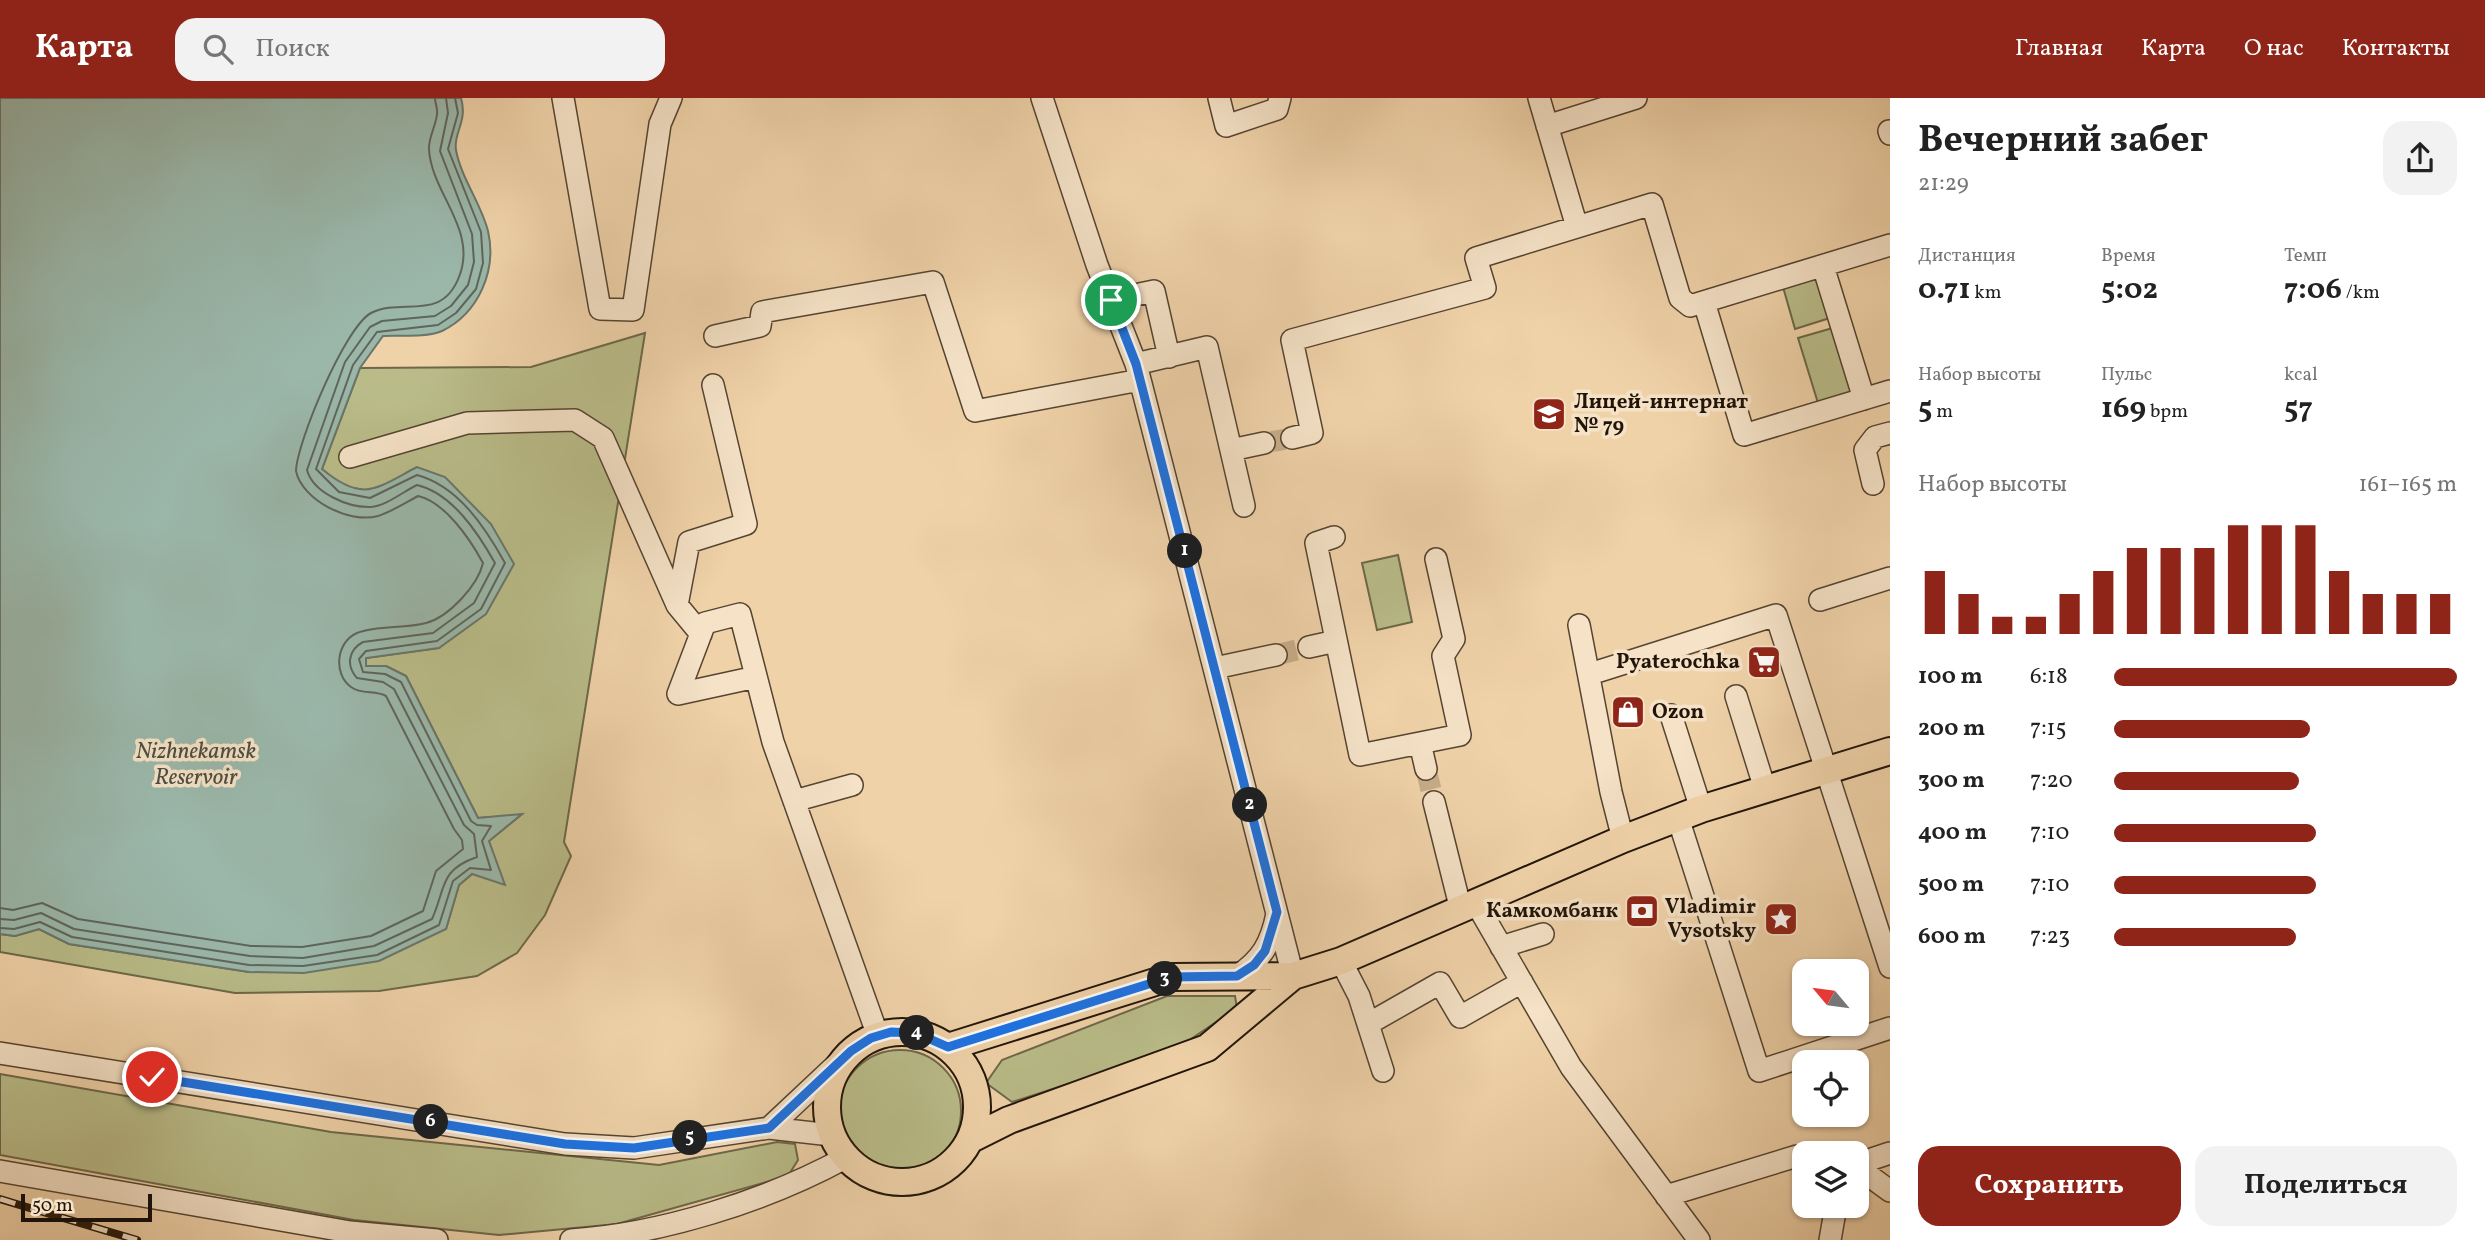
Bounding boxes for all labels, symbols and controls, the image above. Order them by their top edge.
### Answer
search box [175,18,665,81]
text: Карта [35,26,133,72]
icon: search [199,30,237,68]
text: Поиск [255,31,330,67]
text: Главная [2015,32,2103,66]
text: Карта [2141,32,2206,66]
text: О нас [2244,32,2304,66]
text: Контакты [2342,32,2450,66]
text: Вечерний забег [1918,115,2208,168]
button: share [2383,121,2457,195]
text: 21:29 [1918,168,1969,200]
text: Дистанция [1918,243,2016,269]
text: Время [2101,243,2156,269]
text: Темп [2284,243,2327,269]
text: 0.71 [1918,269,1971,311]
text: 5:02 [2101,269,2158,311]
text: 7:06 [2284,269,2342,311]
pin [1081,270,1141,330]
text: km [1971,280,2001,306]
text: /km [2342,280,2380,306]
icon: arrive [1092,281,1130,319]
text: Набор высоты [1918,362,2041,388]
text: Пульс [2101,362,2152,388]
text: kcal [2284,362,2318,388]
place label: Лицей-интернат № 79 [1574,388,1749,441]
text: 5 [1918,388,1932,430]
text: 169 [2101,388,2146,430]
text: 57 [2284,388,2313,430]
school or university icon: Лицей-интернат № 79 [1530,395,1568,433]
text: m [1932,399,1953,425]
text: bpm [2146,399,2188,425]
text: Набор высоты [1918,469,2067,501]
text: 161–165 m [2359,469,2457,501]
pin: 1 [1168,533,1202,568]
text: 1 [1181,537,1188,563]
supermarket icon: Pyaterochka [1745,643,1783,681]
place label: Pyaterochka [1616,648,1740,677]
text: 100 m [1918,661,1983,693]
text: 6:18 [2030,661,2068,693]
shop icon: Ozon [1609,693,1647,731]
place label: Ozon [1652,698,1704,727]
text: 200 m [1918,713,1985,745]
text: 7:15 [2030,713,2067,745]
water label: Nizhnekamsk Reservoir [136,736,257,794]
text: 300 m [1918,765,1985,797]
text: 7:20 [2030,765,2073,797]
pin: 2 [1232,788,1268,822]
text: 2 [1245,791,1254,817]
text: 400 m [1918,817,1987,849]
text: 7:10 [2030,817,2069,849]
text: 500 m [1918,869,1984,901]
text: 7:10 [2030,869,2069,901]
bank icon: Камкомбанк [1623,892,1661,930]
place label: Vladimir Vysotsky [1665,893,1756,946]
place label: Камкомбанк [1486,897,1618,926]
place icon: Vladimir Vysotsky [1762,900,1800,938]
text: 600 m [1918,921,1986,953]
text: 7:23 [2030,921,2070,953]
north arrow [1792,959,1869,1036]
map controls [1792,959,1869,1218]
pin: 3 [1148,962,1182,996]
text: 3 [1160,965,1169,991]
pin: 4 [900,1016,934,1051]
text: 4 [911,1019,922,1045]
pin [122,1047,182,1107]
button: locate [1792,1050,1869,1127]
icon: check [133,1058,171,1096]
pin: 6 [414,1104,448,1140]
text: 6 [425,1108,436,1134]
pin: 5 [672,1121,708,1156]
text: 5 [685,1124,694,1150]
button: layers [1792,1141,1869,1218]
button: Сохранить [1918,1146,2181,1226]
button: Поделиться [2195,1146,2457,1226]
scale bar [21,1191,152,1223]
text: 50 m [32,1193,73,1219]

